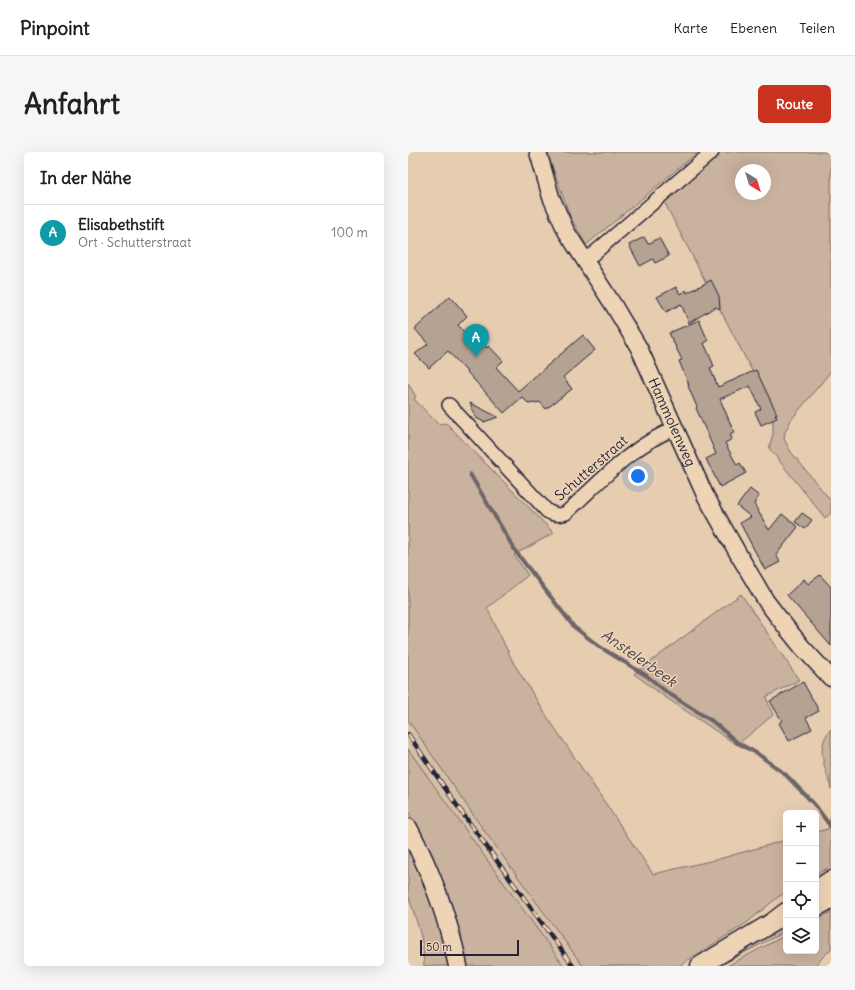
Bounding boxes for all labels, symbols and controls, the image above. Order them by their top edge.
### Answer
text: Pinpoint [20,16,90,40]
text: Karte [674,19,708,37]
text: Ebenen [730,19,777,37]
text: Teilen [799,19,835,37]
button: Route [758,85,831,123]
text: Anfahrt [24,86,120,122]
north arrow [735,164,771,200]
text: In der Nähe [40,167,132,189]
text: Elisabethstift [78,215,164,234]
text: A [49,224,57,241]
text: 100 m [331,224,368,241]
text: Ort · Schutterstraat [78,234,191,251]
pin: A [463,324,489,357]
street label: Hammolenweg [644,375,700,469]
street label: Schutterstraat [551,431,631,505]
your location [628,466,648,486]
water label: Anstelerbeek [598,625,682,691]
map controls [783,810,819,954]
button: + [783,810,819,846]
button: − [783,846,819,882]
button: locate [783,882,819,918]
button: layers [783,918,819,954]
scale bar [420,938,519,957]
text: 50 m [426,940,452,954]

